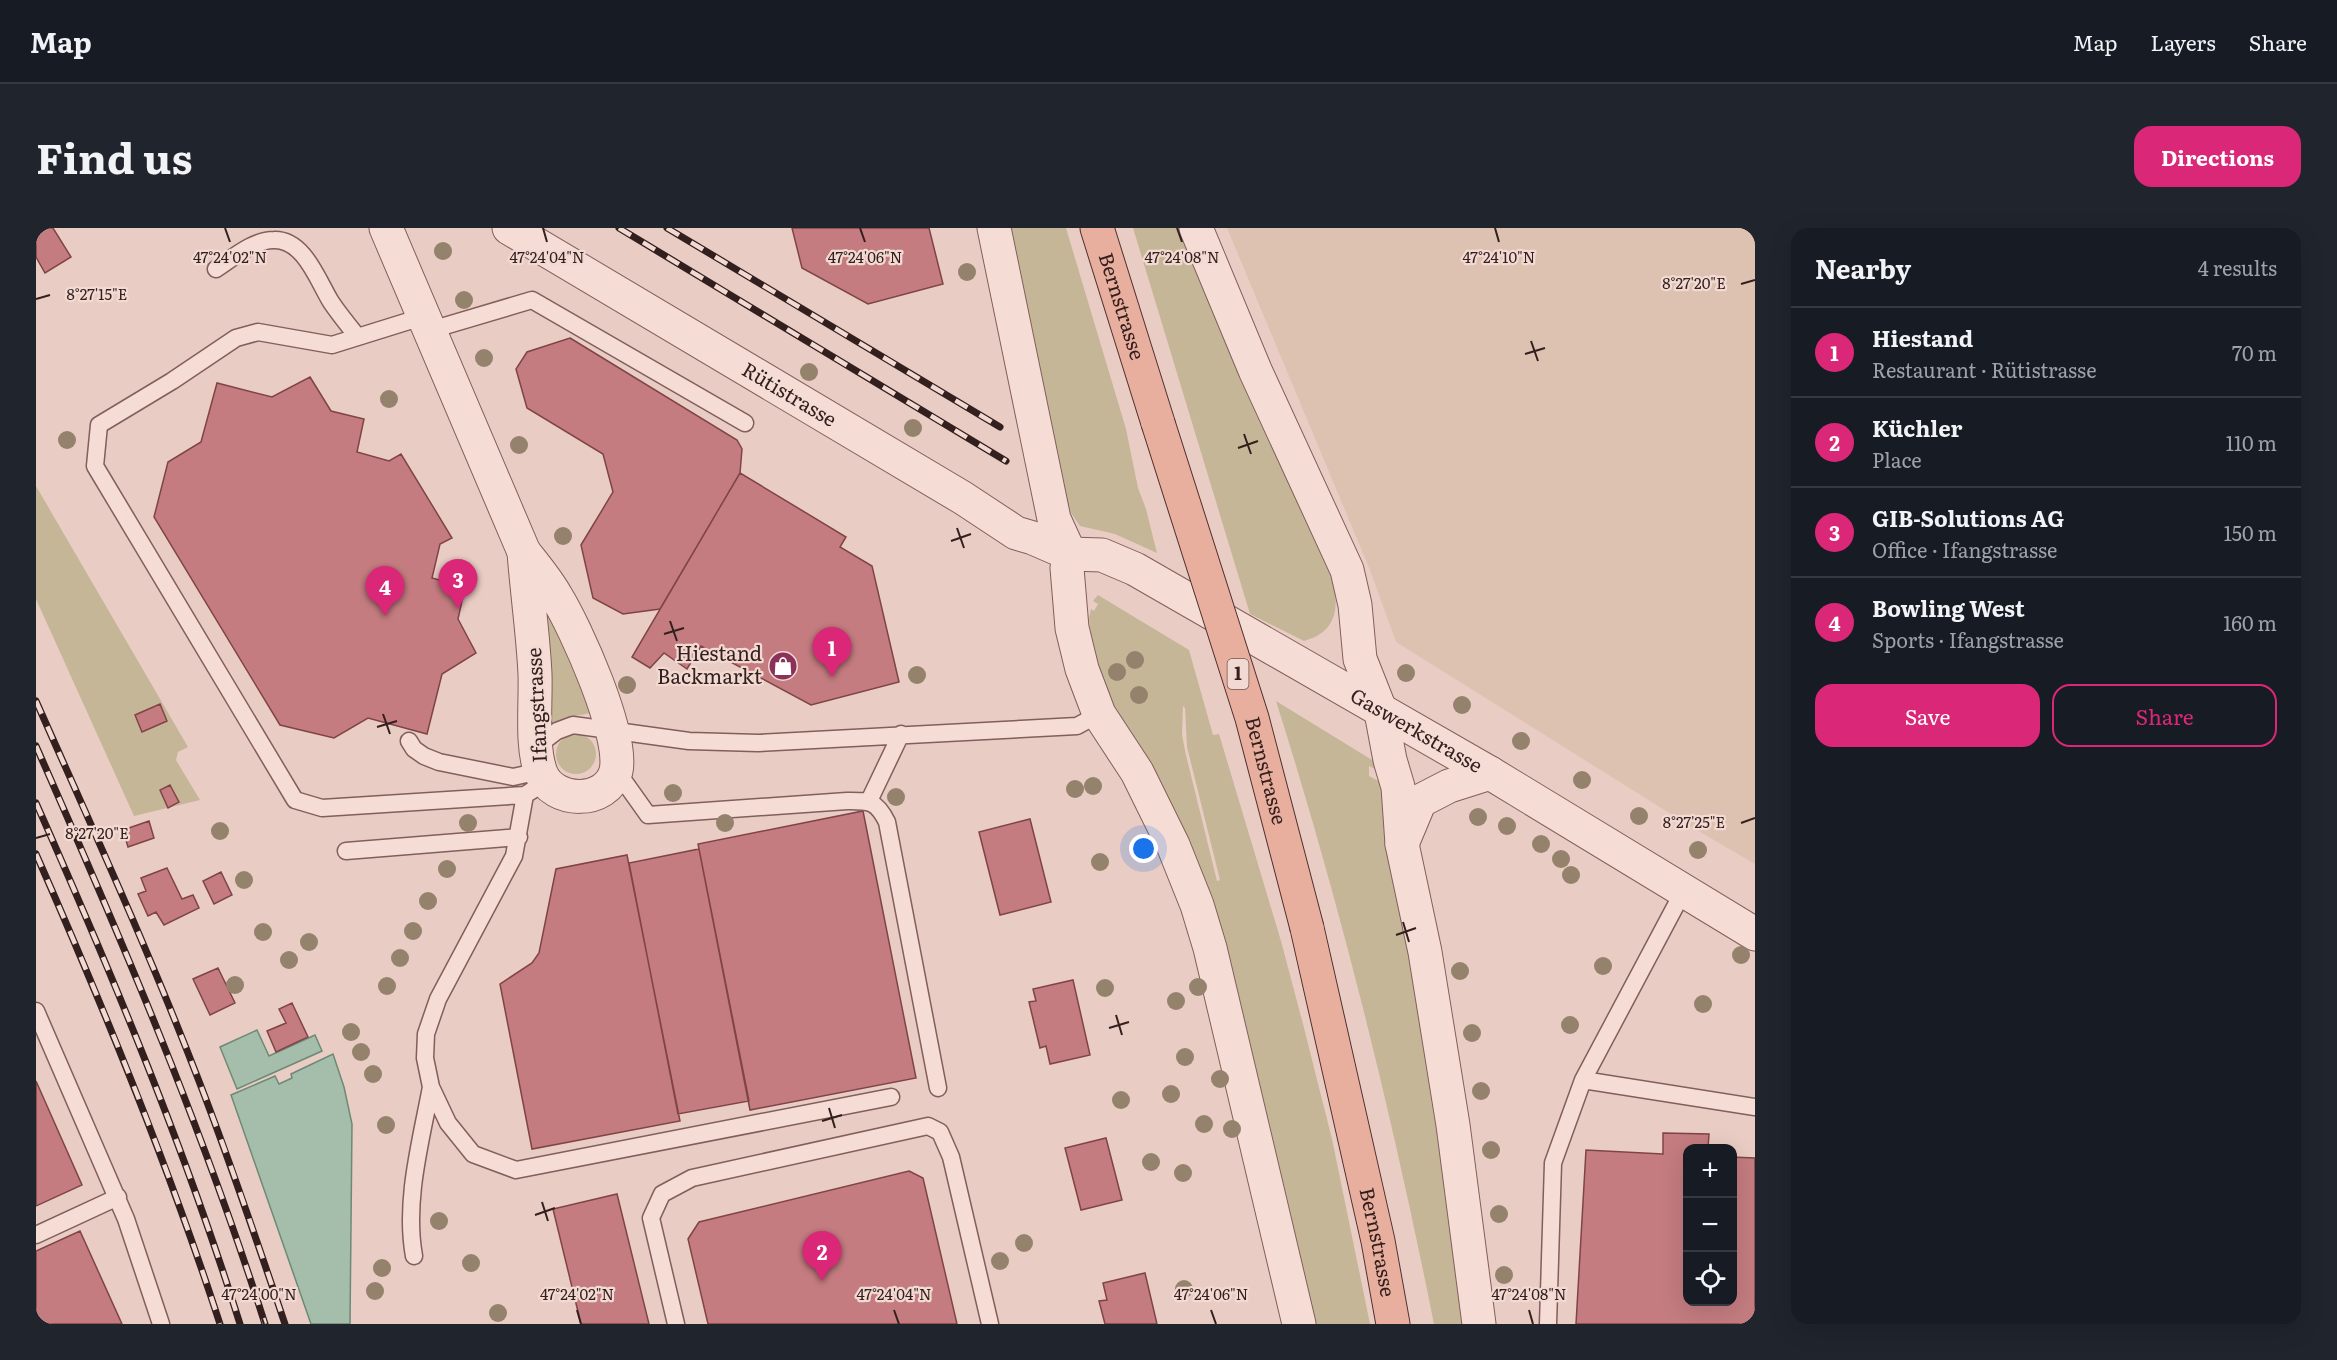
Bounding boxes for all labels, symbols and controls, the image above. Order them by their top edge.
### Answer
text: Map [30,20,92,62]
text: Map [2073,26,2118,57]
text: Layers [2151,26,2216,57]
text: Share [2249,26,2307,57]
text: Find us [36,125,193,187]
button: Directions [2134,126,2301,187]
text: 47°24'02"N [193,245,267,268]
text: 47°24'04"N [510,245,584,268]
text: 47°24'06"N [828,245,902,268]
text: 47°24'08"N [1145,245,1219,268]
text: 47°24'10"N [1463,245,1535,268]
street label: Bernstrasse [1093,248,1154,363]
text: Nearby [1815,248,1911,287]
text: 4 results [2198,252,2277,282]
text: 8°27'20"E [1662,271,1726,294]
text: 8°27'15"E [67,282,127,305]
text: Hiestand [1872,321,1973,354]
text: 1 [1830,337,1839,367]
text: 70 m [2232,337,2277,367]
street label: Rütistrasse [737,353,843,433]
text: Restaurant · Rütistrasse [1872,354,2097,384]
text: Küchler [1872,411,1962,444]
text: 2 [1829,427,1840,457]
text: 110 m [2226,427,2277,457]
text: Place [1872,444,1922,474]
text: GIB-Solutions AG [1872,501,2064,534]
text: 3 [1829,517,1840,547]
text: 150 m [2224,517,2277,547]
text: Office · Ifangstrasse [1872,534,2057,564]
pin: 3 [438,560,478,609]
pin: 4 [366,566,404,616]
text: Bowling West [1872,591,2025,624]
text: 4 [1828,607,1841,637]
text: 160 m [2223,607,2277,637]
text: Sports · Ifangstrasse [1872,624,2064,654]
pin: 1 [812,628,852,677]
place label: Hiestand Backmarkt [657,637,762,690]
street label: Ifangstrasse [517,647,553,763]
shop icon: Hiestand Backmarkt [767,650,799,682]
road number: 1 [1228,659,1248,689]
street label: Gaswerkstrasse [1346,679,1489,779]
button: Save [1815,684,2040,747]
button: Share [2052,684,2277,747]
street label: Bernstrasse [1239,713,1296,828]
text: 8°27'25"E [1663,810,1725,833]
text: 8°27'20"E [65,821,129,844]
your location [1129,834,1158,863]
map controls [1683,1144,1737,1306]
button: + [1683,1144,1737,1198]
street label: Bernstrasse [1353,1184,1405,1299]
button: − [1683,1198,1737,1252]
pin: 2 [802,1232,842,1281]
button: locate [1683,1252,1737,1306]
text: 47°24'00"N [221,1282,297,1305]
text: 47°24'02"N [540,1282,614,1305]
text: 47°24'04"N [857,1282,931,1305]
text: 47°24'06"N [1174,1282,1248,1305]
text: 47°24'08"N [1492,1282,1566,1305]

